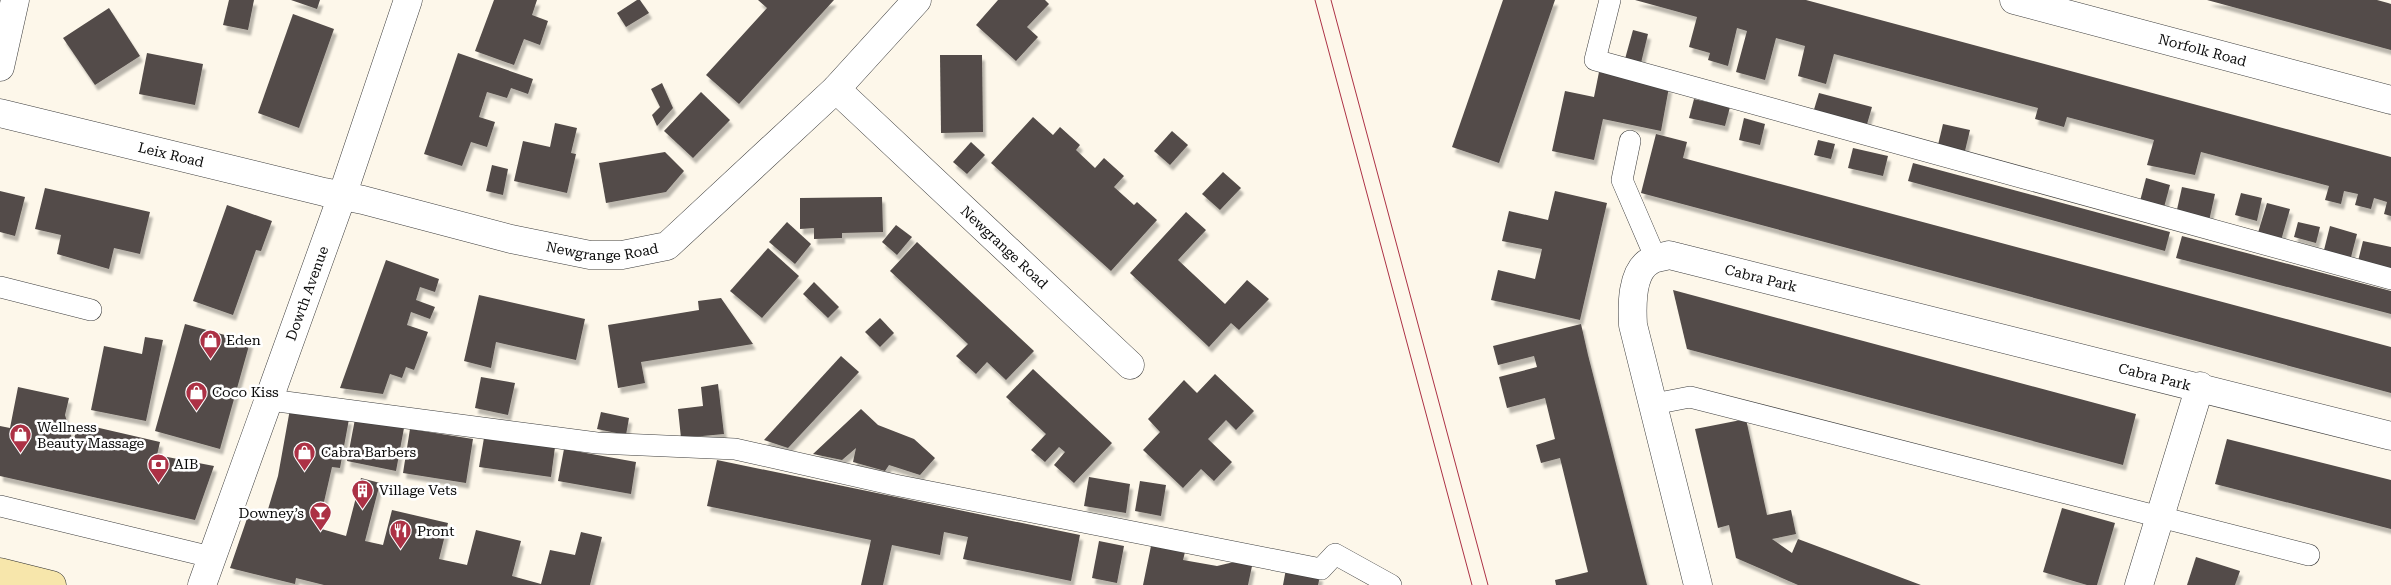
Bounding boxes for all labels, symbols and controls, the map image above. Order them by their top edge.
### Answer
street label: Norfolk Road [2157,31,2248,69]
street label: Leix Road [137,139,205,170]
street label: Newgrange Road [958,202,1051,292]
street label: Newgrange Road [545,238,660,263]
street label: Dowth Avenue [283,244,331,343]
street label: Cabra Park [1723,261,1799,295]
shop icon: Eden [198,328,222,359]
place label: Eden [226,332,261,348]
street label: Cabra Park [2117,360,2193,394]
shop icon: Coco Kiss [184,380,208,411]
place label: Coco Kiss [212,384,279,400]
place label: Wellness Beauty Massage [37,419,145,451]
shop icon: Wellness Beauty Massage [9,423,33,454]
shop icon: Cabra Barbers [293,440,317,471]
place label: Cabra Barbers [321,444,417,460]
bank icon: AIB [146,452,170,483]
place label: AIB [174,456,198,472]
building icon: Village Vets [351,478,375,509]
place label: Village Vets [379,482,457,498]
bar icon: Downey’s [308,501,332,532]
place label: Downey’s [239,505,304,521]
restaurant icon: Pront [389,519,413,550]
place label: Pront [417,523,455,539]

